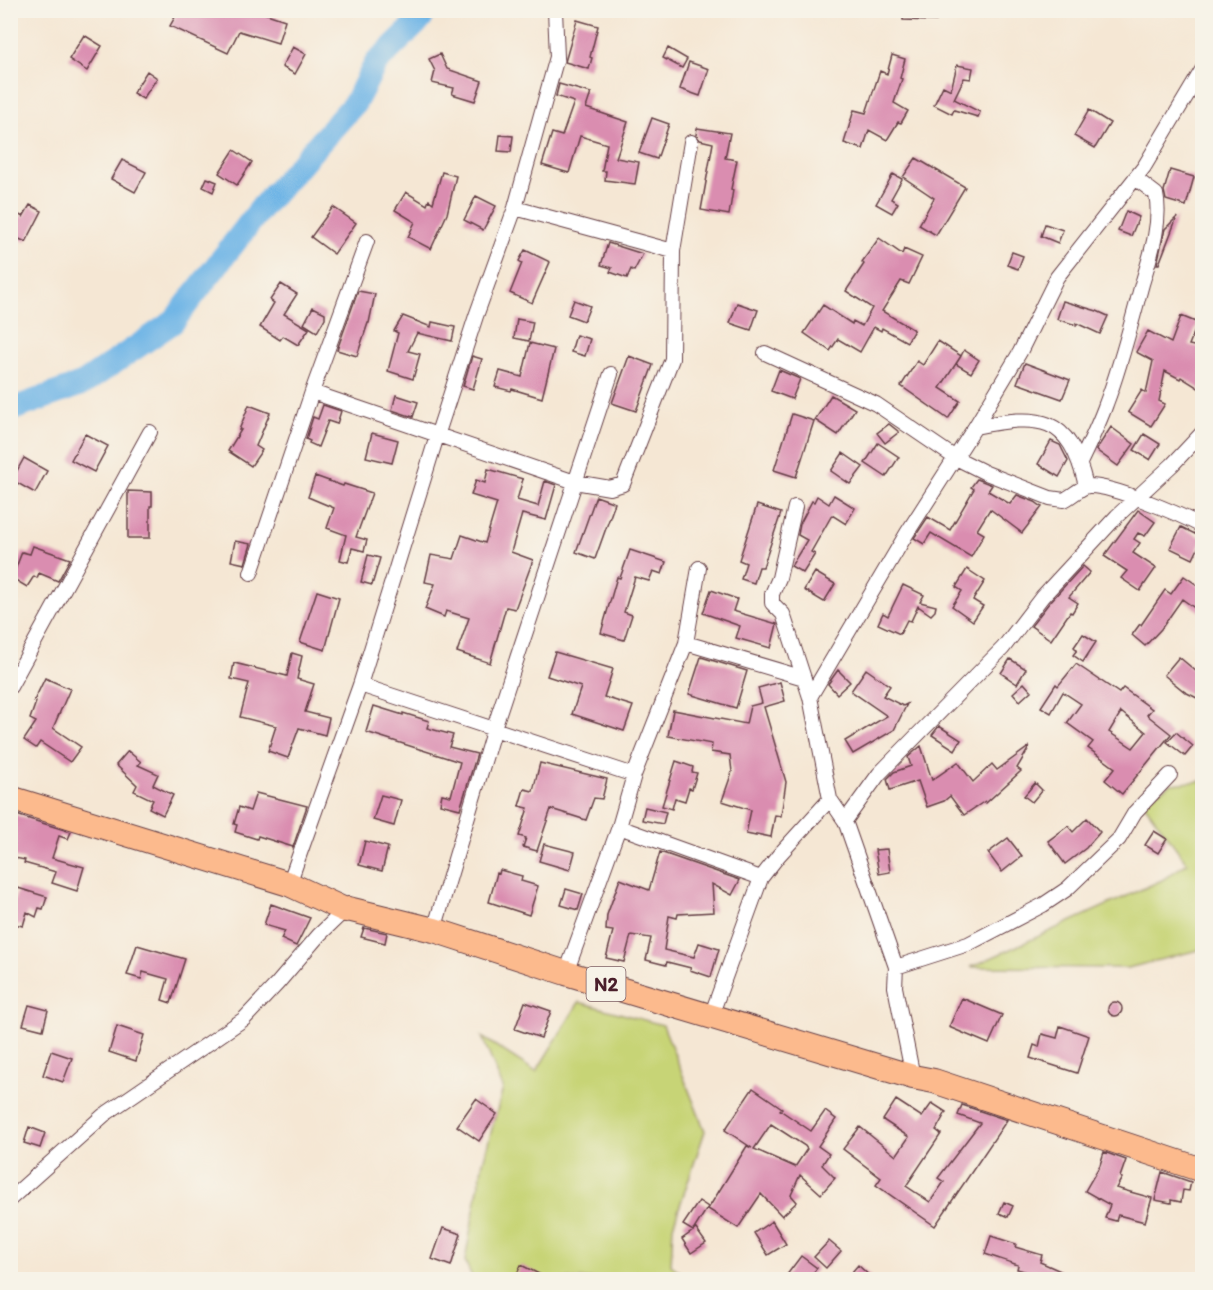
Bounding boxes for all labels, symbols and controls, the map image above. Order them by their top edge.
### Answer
road number: N2 [586,967,626,1001]

